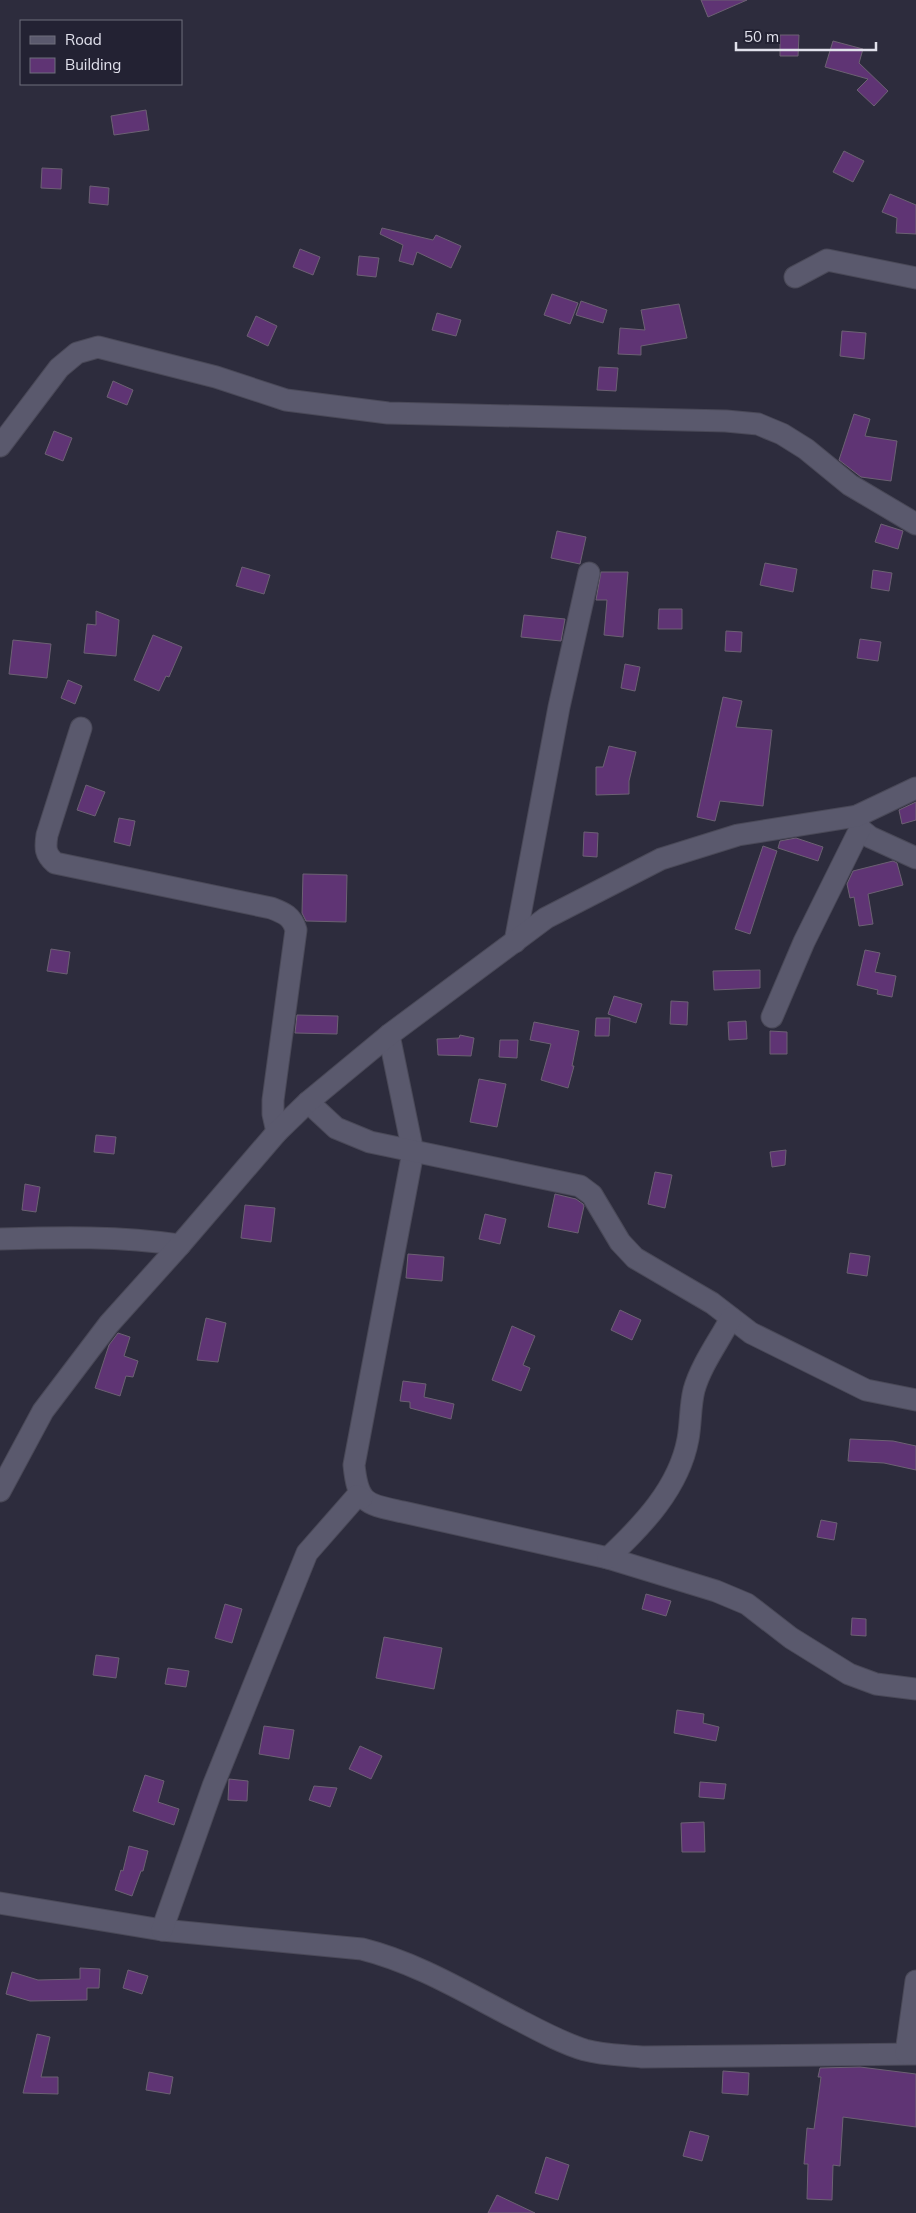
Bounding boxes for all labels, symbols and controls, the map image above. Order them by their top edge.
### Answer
legend [20,20,182,85]
scale bar [736,20,876,52]
text: 50 m [744,27,779,46]
text: Road [65,30,102,49]
text: Building [65,55,121,74]

